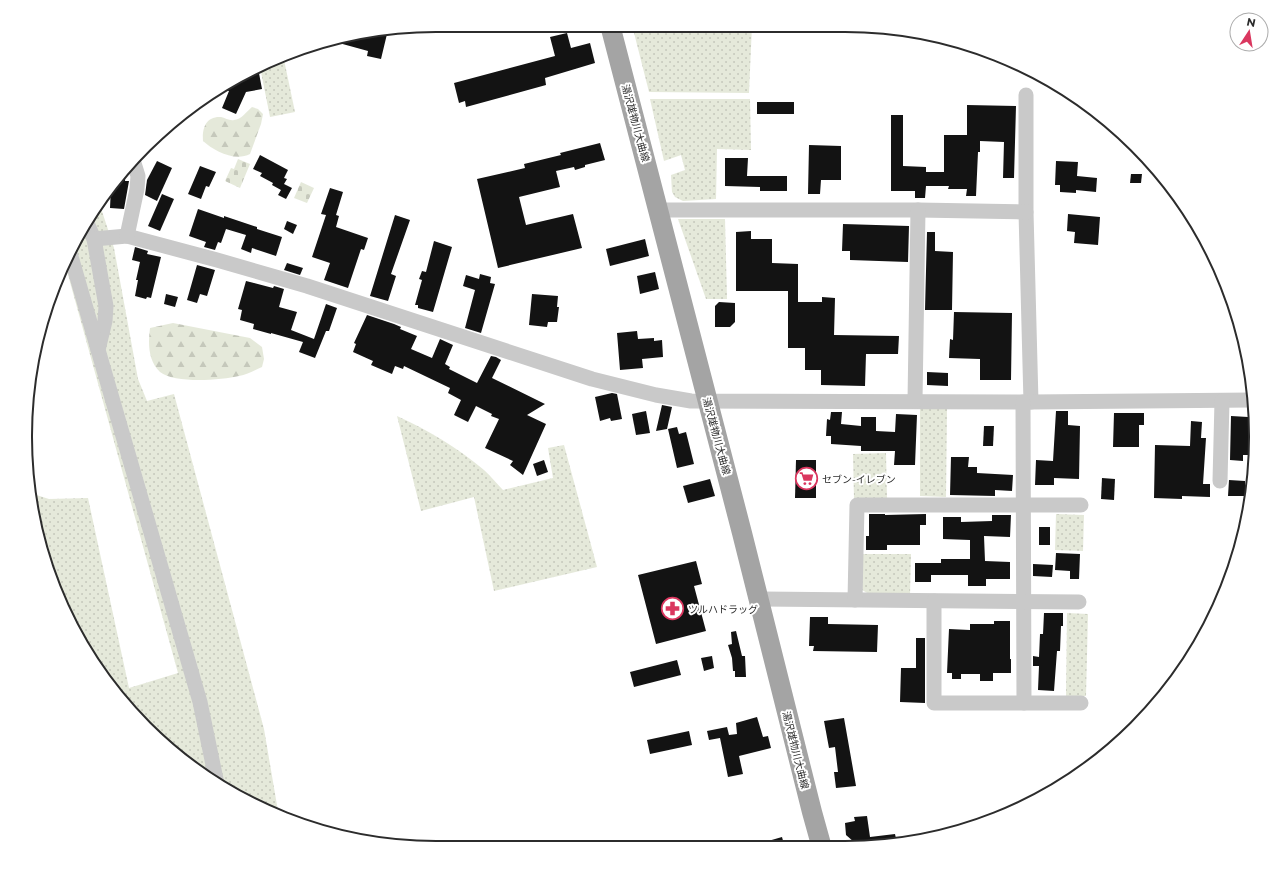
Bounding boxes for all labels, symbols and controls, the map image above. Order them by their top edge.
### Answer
north arrow [1229,12,1269,52]
text: N [1245,14,1257,30]
street label: 湯沢雄物川大曲線 [619,83,652,163]
street label: 湯沢雄物川大曲線 [700,396,733,476]
supermarket icon: セブン-イレブン [793,466,819,492]
place label: セブン-イレブン [822,473,896,486]
pharmacy icon: ツルハドラッグ [660,596,686,622]
place label: ツルハドラッグ [688,603,758,616]
street label: 湯沢雄物川大曲線 [780,710,811,791]

